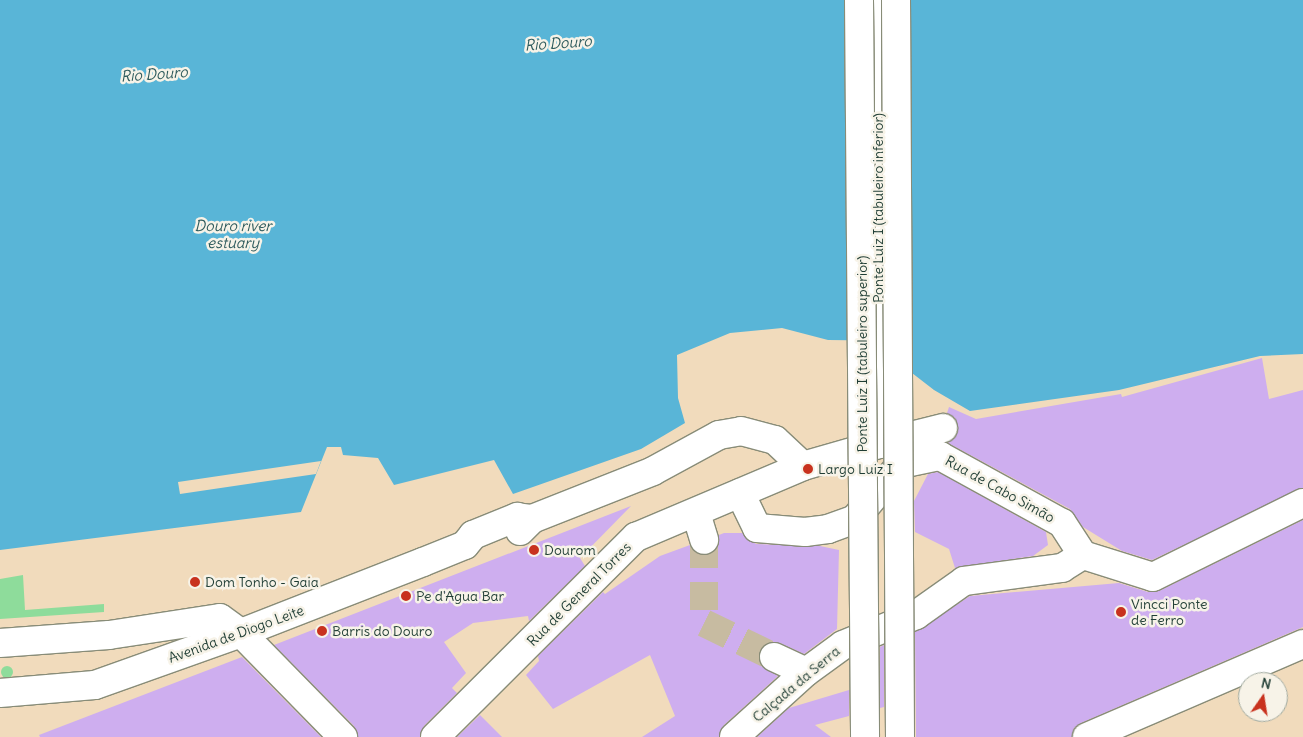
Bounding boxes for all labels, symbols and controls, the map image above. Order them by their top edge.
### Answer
water label: Rio Douro [524,32,592,54]
water label: Rio Douro [120,63,188,85]
street label: Ponte Luiz I (tabuleiro inferior) [870,113,886,303]
water label: Douro river estuary [195,216,271,251]
street label: Ponte Luiz I (tabuleiro superior) [854,255,870,453]
street label: Rua de Cabo Simão [942,452,1058,526]
place label: Largo Luiz I [818,461,893,477]
marker: Largo Luiz I [802,463,814,475]
street label: Rua de General Torres [524,539,634,649]
place label: Dourom [544,542,596,558]
marker: Dourom [528,544,540,556]
place label: Dom Tonho - Gaia [205,574,319,590]
marker: Dom Tonho - Gaia [189,576,201,588]
place label: Pe d'Agua Bar [416,588,504,604]
marker: Pe d'Agua Bar [400,590,412,602]
place label: Vincci Ponte de Ferro [1131,596,1208,628]
street label: Avenida de Diogo Leite [166,602,306,666]
marker: Vincci Ponte de Ferro [1115,606,1127,618]
place label: Barris do Douro [332,623,432,639]
marker: Barris do Douro [316,625,328,637]
street label: Calçada da Serra [749,643,843,725]
north arrow [1238,672,1288,722]
text: N [1259,673,1273,693]

